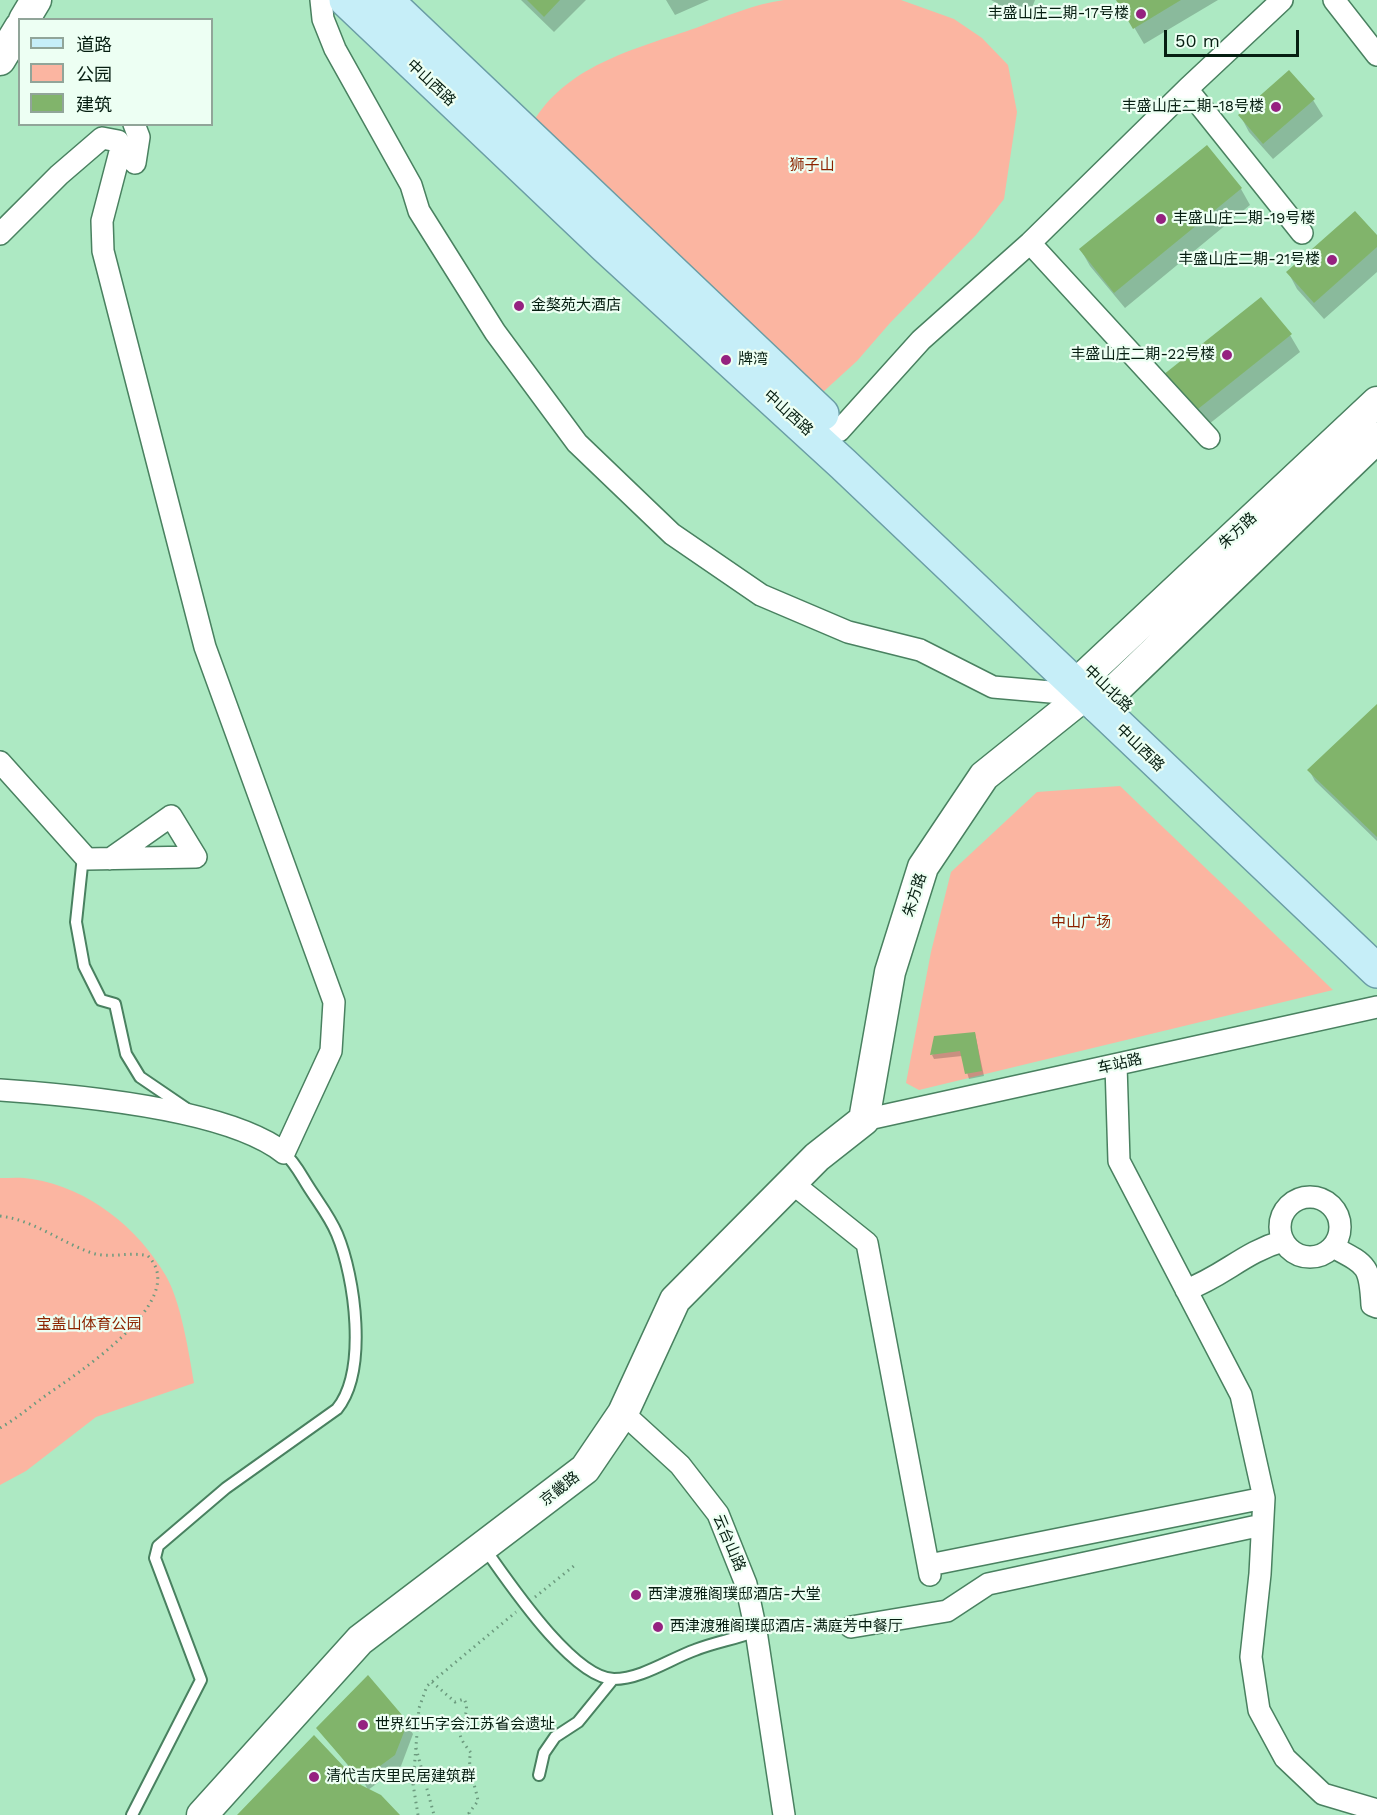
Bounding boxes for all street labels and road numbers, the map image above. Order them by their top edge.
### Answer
street label: 中山西路 [403,56,459,110]
street label: 中山西路 [760,386,816,440]
street label: 朱方路 [1215,509,1261,553]
street label: 中山北路 [1080,662,1136,716]
street label: 中山西路 [1112,721,1168,775]
street label: 朱方路 [899,871,931,919]
street label: 车站路 [1096,1050,1144,1078]
street label: 京畿路 [537,1468,583,1510]
street label: 云台山路 [709,1512,749,1574]

